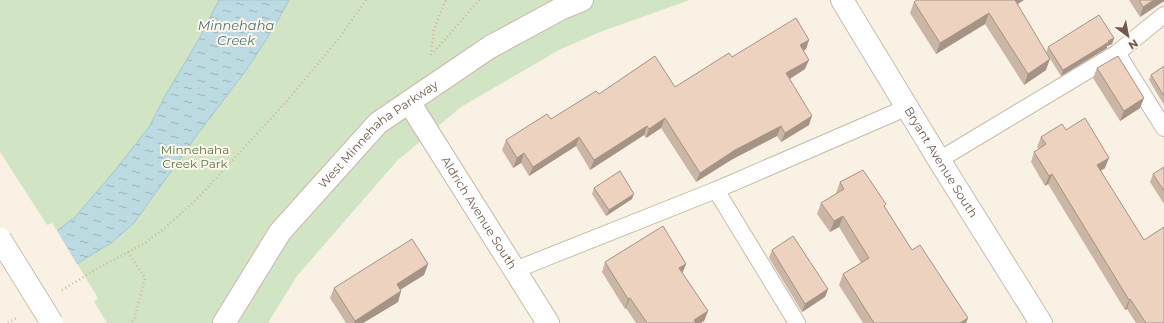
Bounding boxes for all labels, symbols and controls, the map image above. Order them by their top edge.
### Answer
north arrow [1108,16,1148,56]
water label: Minnehaha Creek [198,17,274,48]
text: N [1126,36,1141,53]
street label: West Minnehaha Parkway [315,76,441,191]
street label: Bryant Avenue South [901,104,981,220]
park label: Minnehaha Creek Park [161,142,229,171]
street label: Aldrich Avenue South [438,153,520,272]

